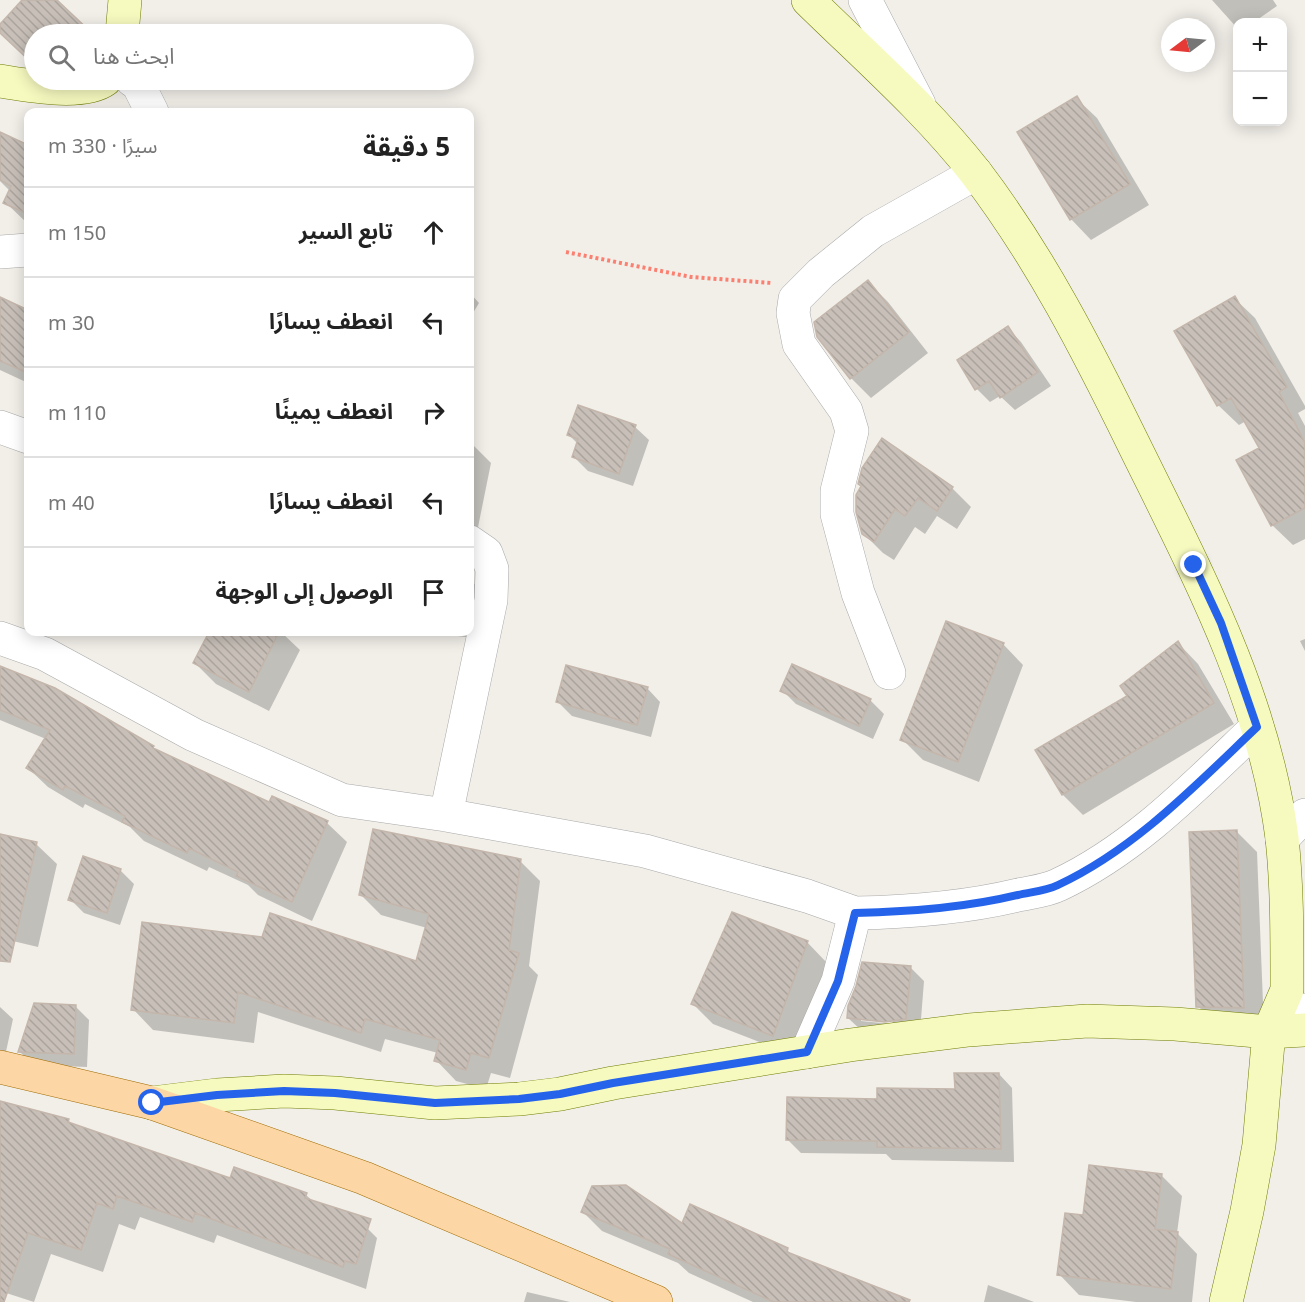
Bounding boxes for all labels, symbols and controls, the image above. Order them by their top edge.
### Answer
north arrow [1161,18,1215,72]
map controls [1233,18,1287,126]
button: + [1233,18,1287,72]
search box [24,24,474,90]
text: ابحث هنا [93,40,175,70]
icon: search [45,41,78,74]
button: − [1233,72,1287,126]
text: 5 دقيقة [363,128,450,164]
text: سيرًا · 330 m [48,132,157,159]
text: تابع السير [299,215,393,245]
icon: ahead [417,216,450,249]
text: 150 m [48,219,106,246]
text: انعطف يسارًا [269,305,393,335]
icon: left [417,306,450,339]
text: 30 m [48,309,95,336]
text: انعطف يمينًا [275,395,393,425]
icon: right [417,396,450,429]
text: 110 m [48,399,106,426]
text: انعطف يسارًا [269,485,393,515]
icon: left [417,486,450,519]
text: 40 m [48,489,95,516]
route end [1180,551,1206,577]
text: الوصول إلى الوجهة [215,575,393,605]
icon: arrive [417,576,450,609]
route start [138,1089,164,1115]

